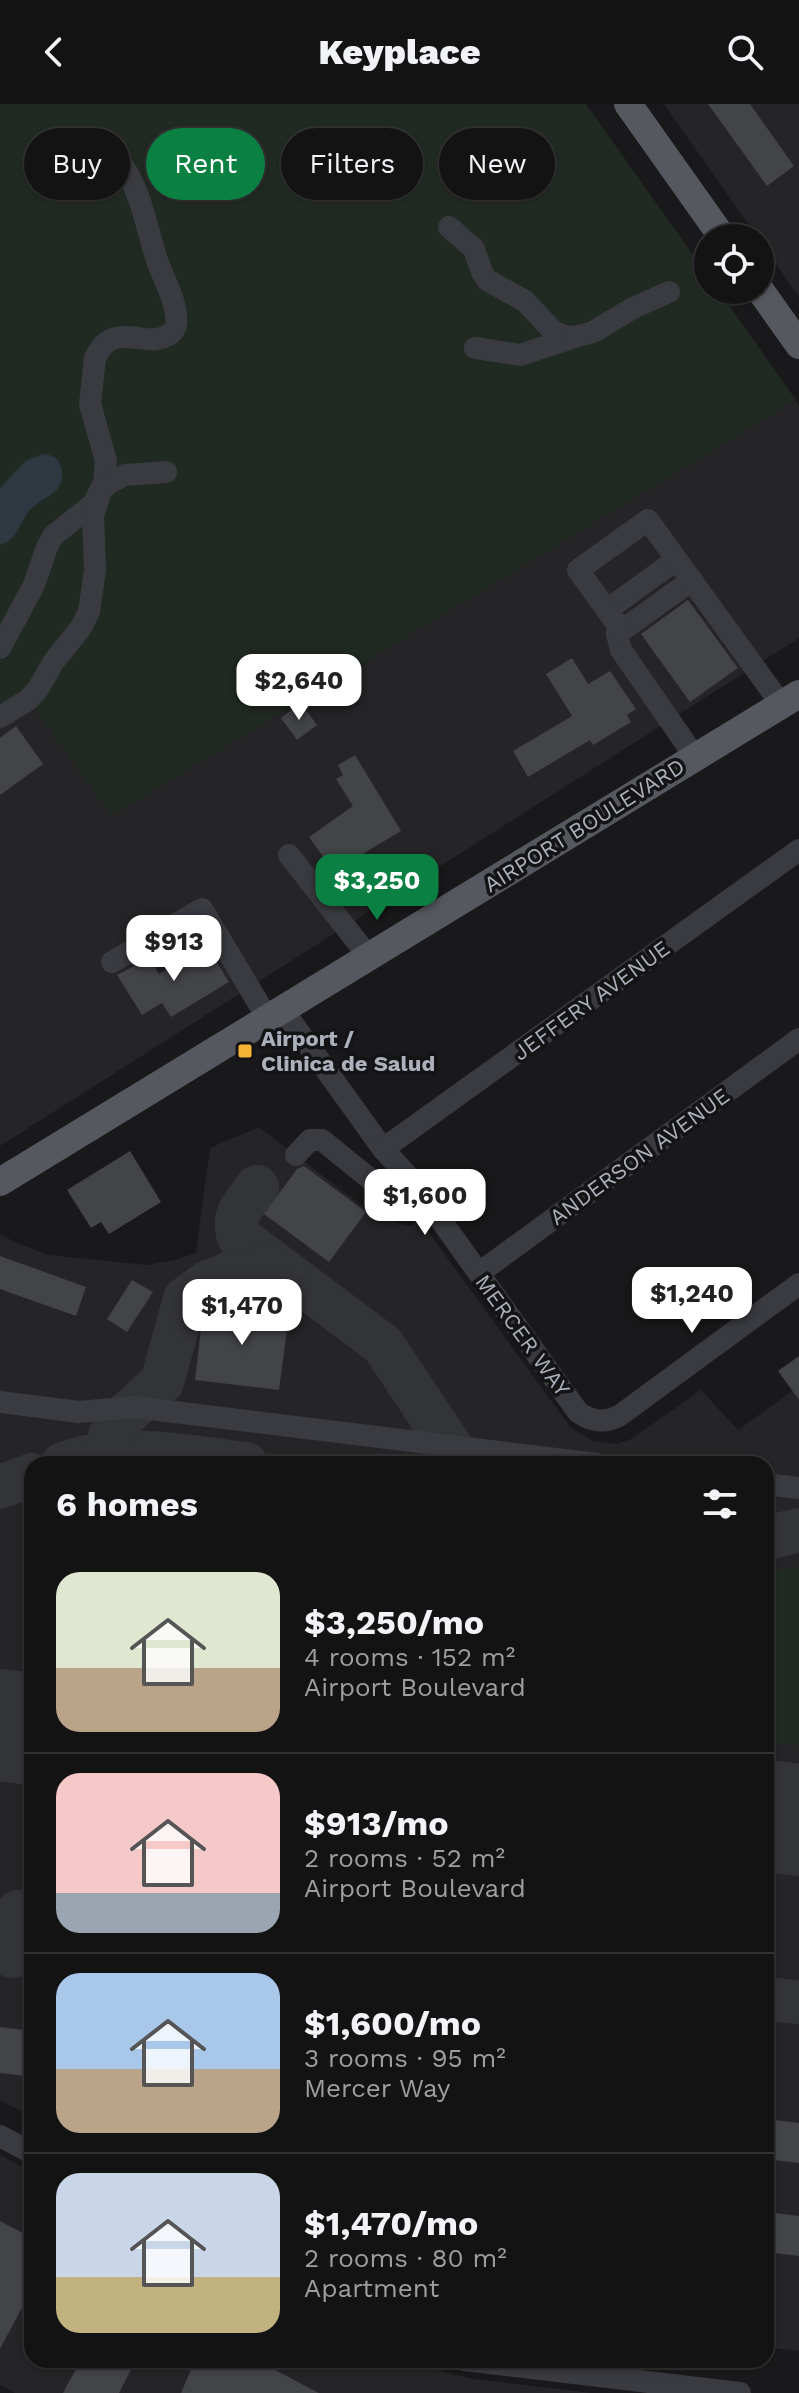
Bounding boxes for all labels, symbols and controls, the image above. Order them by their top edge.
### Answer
icon: back [32,30,76,74]
icon: search [723,30,767,74]
text: Keyplace [318,31,481,73]
chip: Buy [24,128,130,200]
chip: Rent [146,128,265,200]
chip: Filters [281,128,423,200]
chip: New [439,128,555,200]
map controls [694,224,774,304]
button: locate [694,224,774,304]
pin: $2,640 [234,654,364,722]
text: $2,640 [254,665,344,695]
street label: AIRPORT BOULEVARD [479,753,689,897]
pin: $3,250 [312,854,442,922]
text: $3,250 [333,865,421,895]
pin: $913 [127,915,221,983]
text: $913 [144,926,204,956]
street label: JEFFERY AVENUE [508,935,674,1065]
place label: Airport / Clinica de Salud [261,1026,435,1076]
marker: Airport / Clinica de Salud [236,1042,254,1060]
street label: ANDERSON AVENUE [545,1083,734,1230]
pin: $1,600 [360,1169,490,1237]
text: $1,600 [383,1180,467,1210]
pin: $1,240 [627,1267,757,1335]
street label: MERCER WAY [470,1270,575,1401]
text: $1,240 [650,1278,734,1308]
pin: $1,470 [177,1279,307,1347]
text: $1,470 [201,1290,283,1320]
icon: filters [698,1482,742,1526]
text: 6 homes [56,1484,198,1524]
text: $3,250/mo [304,1602,484,1642]
icon: home [120,1604,216,1700]
text: 4 rooms · 152 m² [304,1642,515,1672]
text: Airport Boulevard [304,1672,526,1702]
text: $913/mo [304,1803,449,1843]
icon: home [120,1805,216,1901]
text: 2 rooms · 52 m² [304,1843,505,1873]
text: Airport Boulevard [304,1873,526,1903]
text: $1,600/mo [304,2003,481,2043]
icon: home [120,2005,216,2101]
text: 3 rooms · 95 m² [304,2043,506,2073]
text: Mercer Way [304,2073,450,2103]
text: $1,470/mo [304,2203,478,2243]
icon: home [120,2205,216,2301]
text: 2 rooms · 80 m² [304,2243,507,2273]
text: Apartment [304,2273,440,2303]

